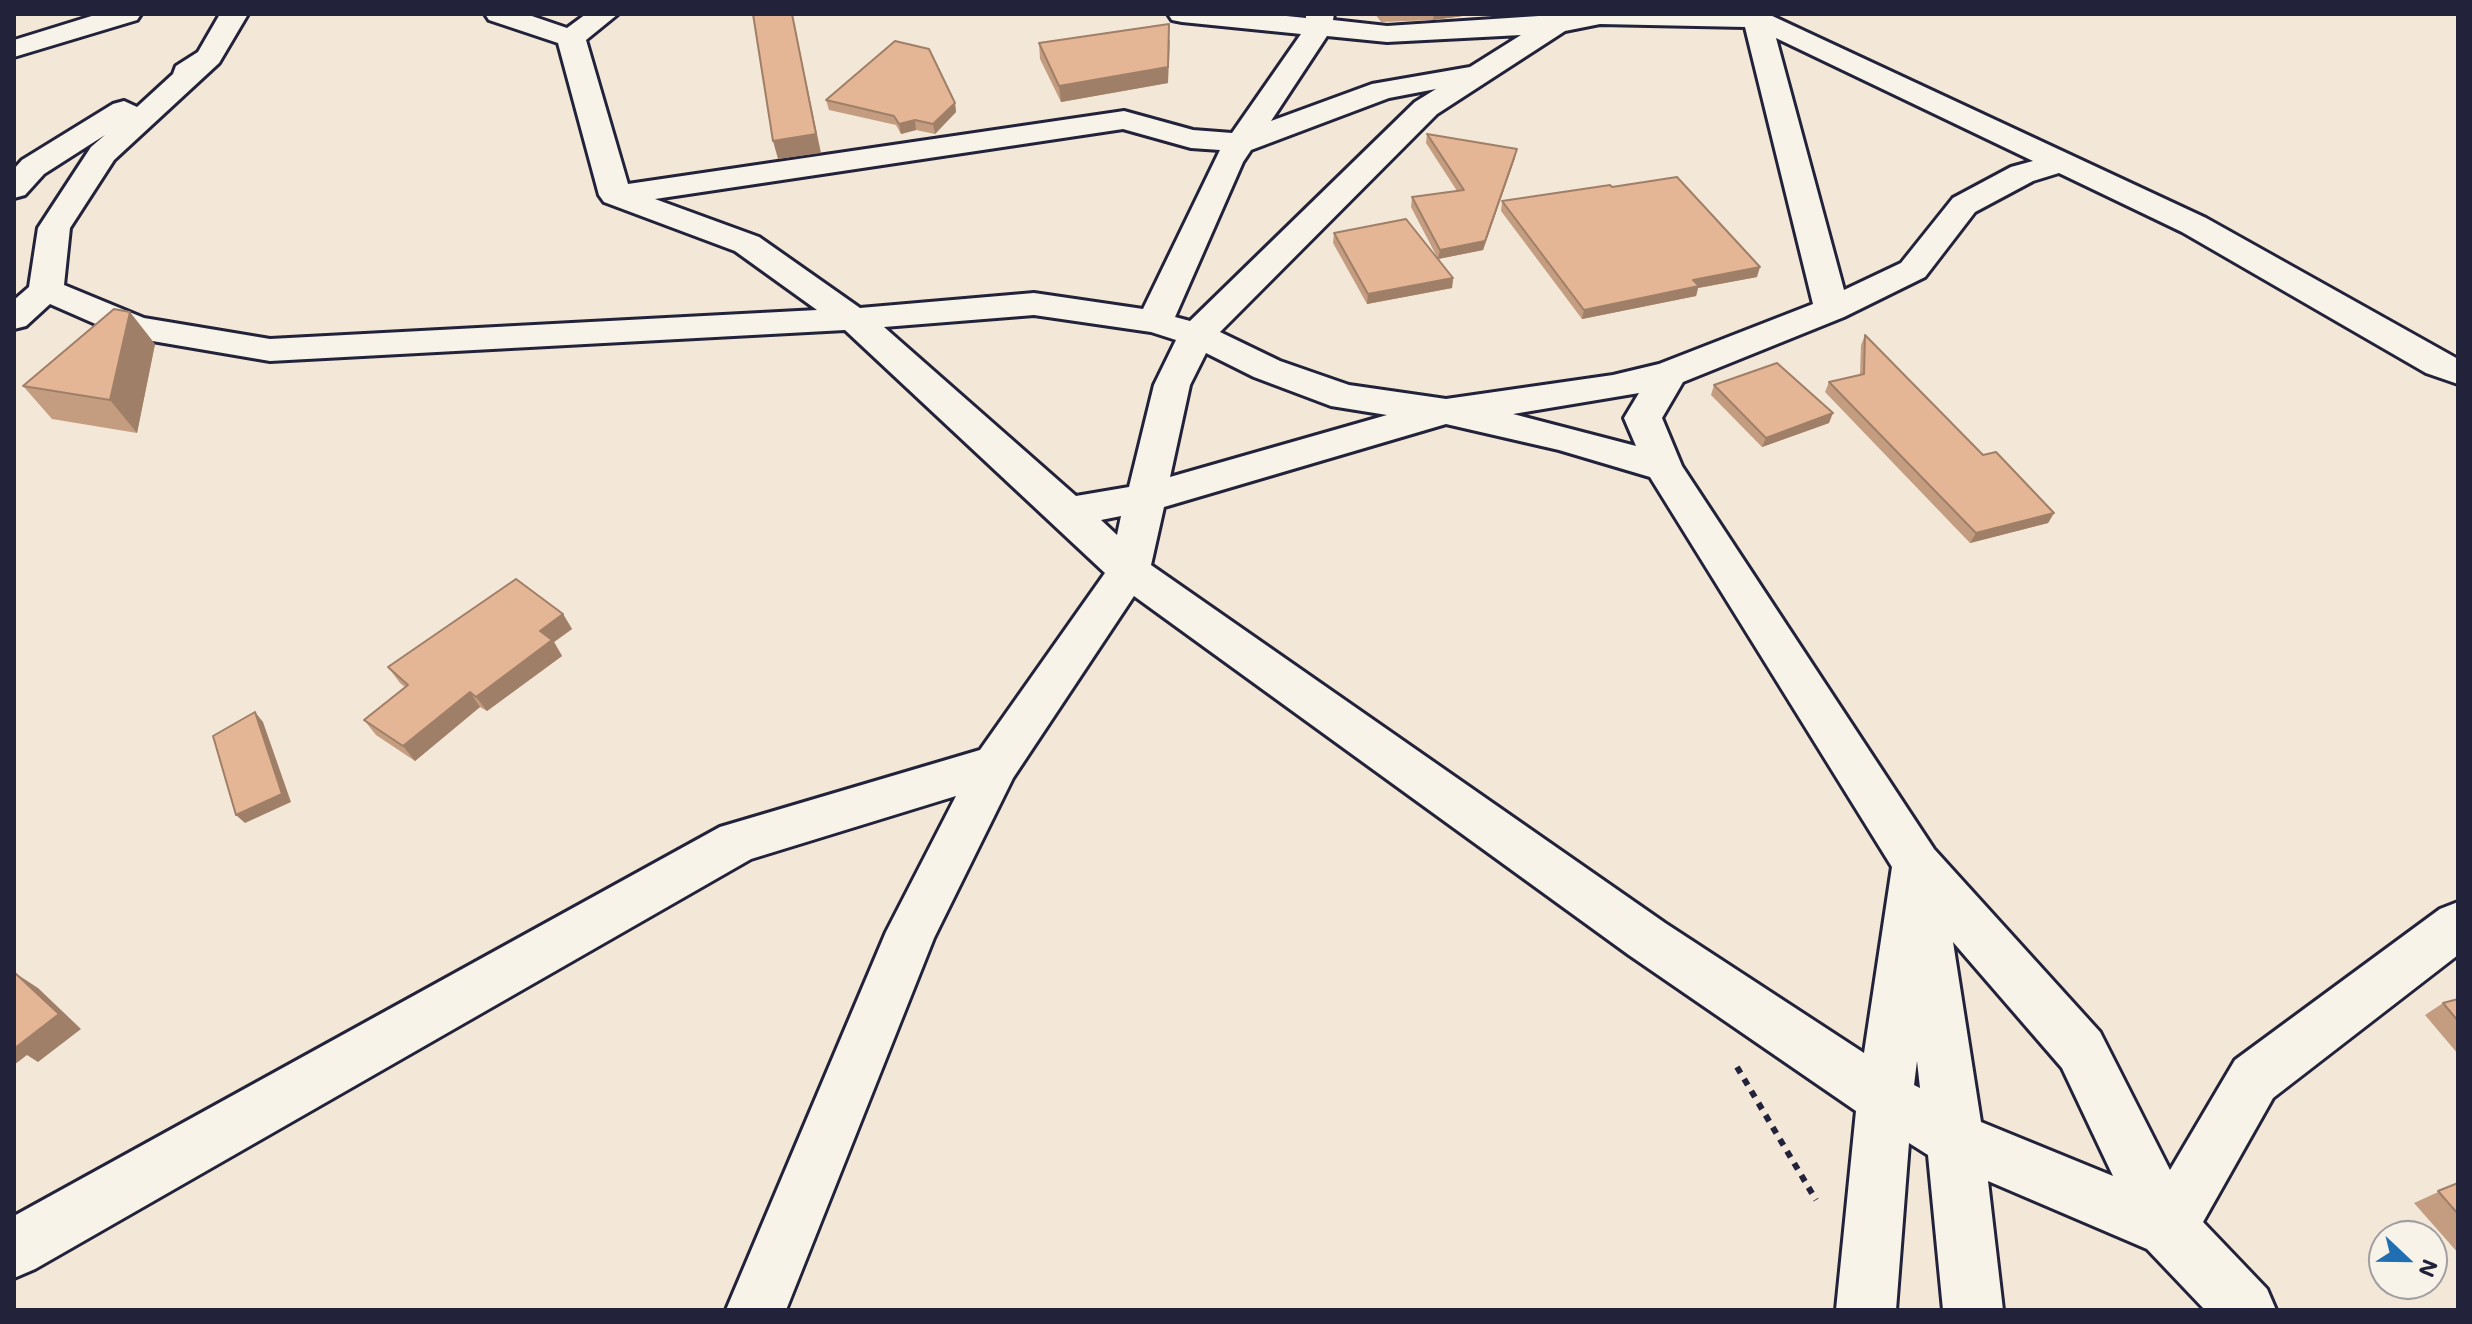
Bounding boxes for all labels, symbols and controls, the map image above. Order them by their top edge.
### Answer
north arrow [2368,1220,2448,1300]
text: N [2412,1255,2445,1282]

